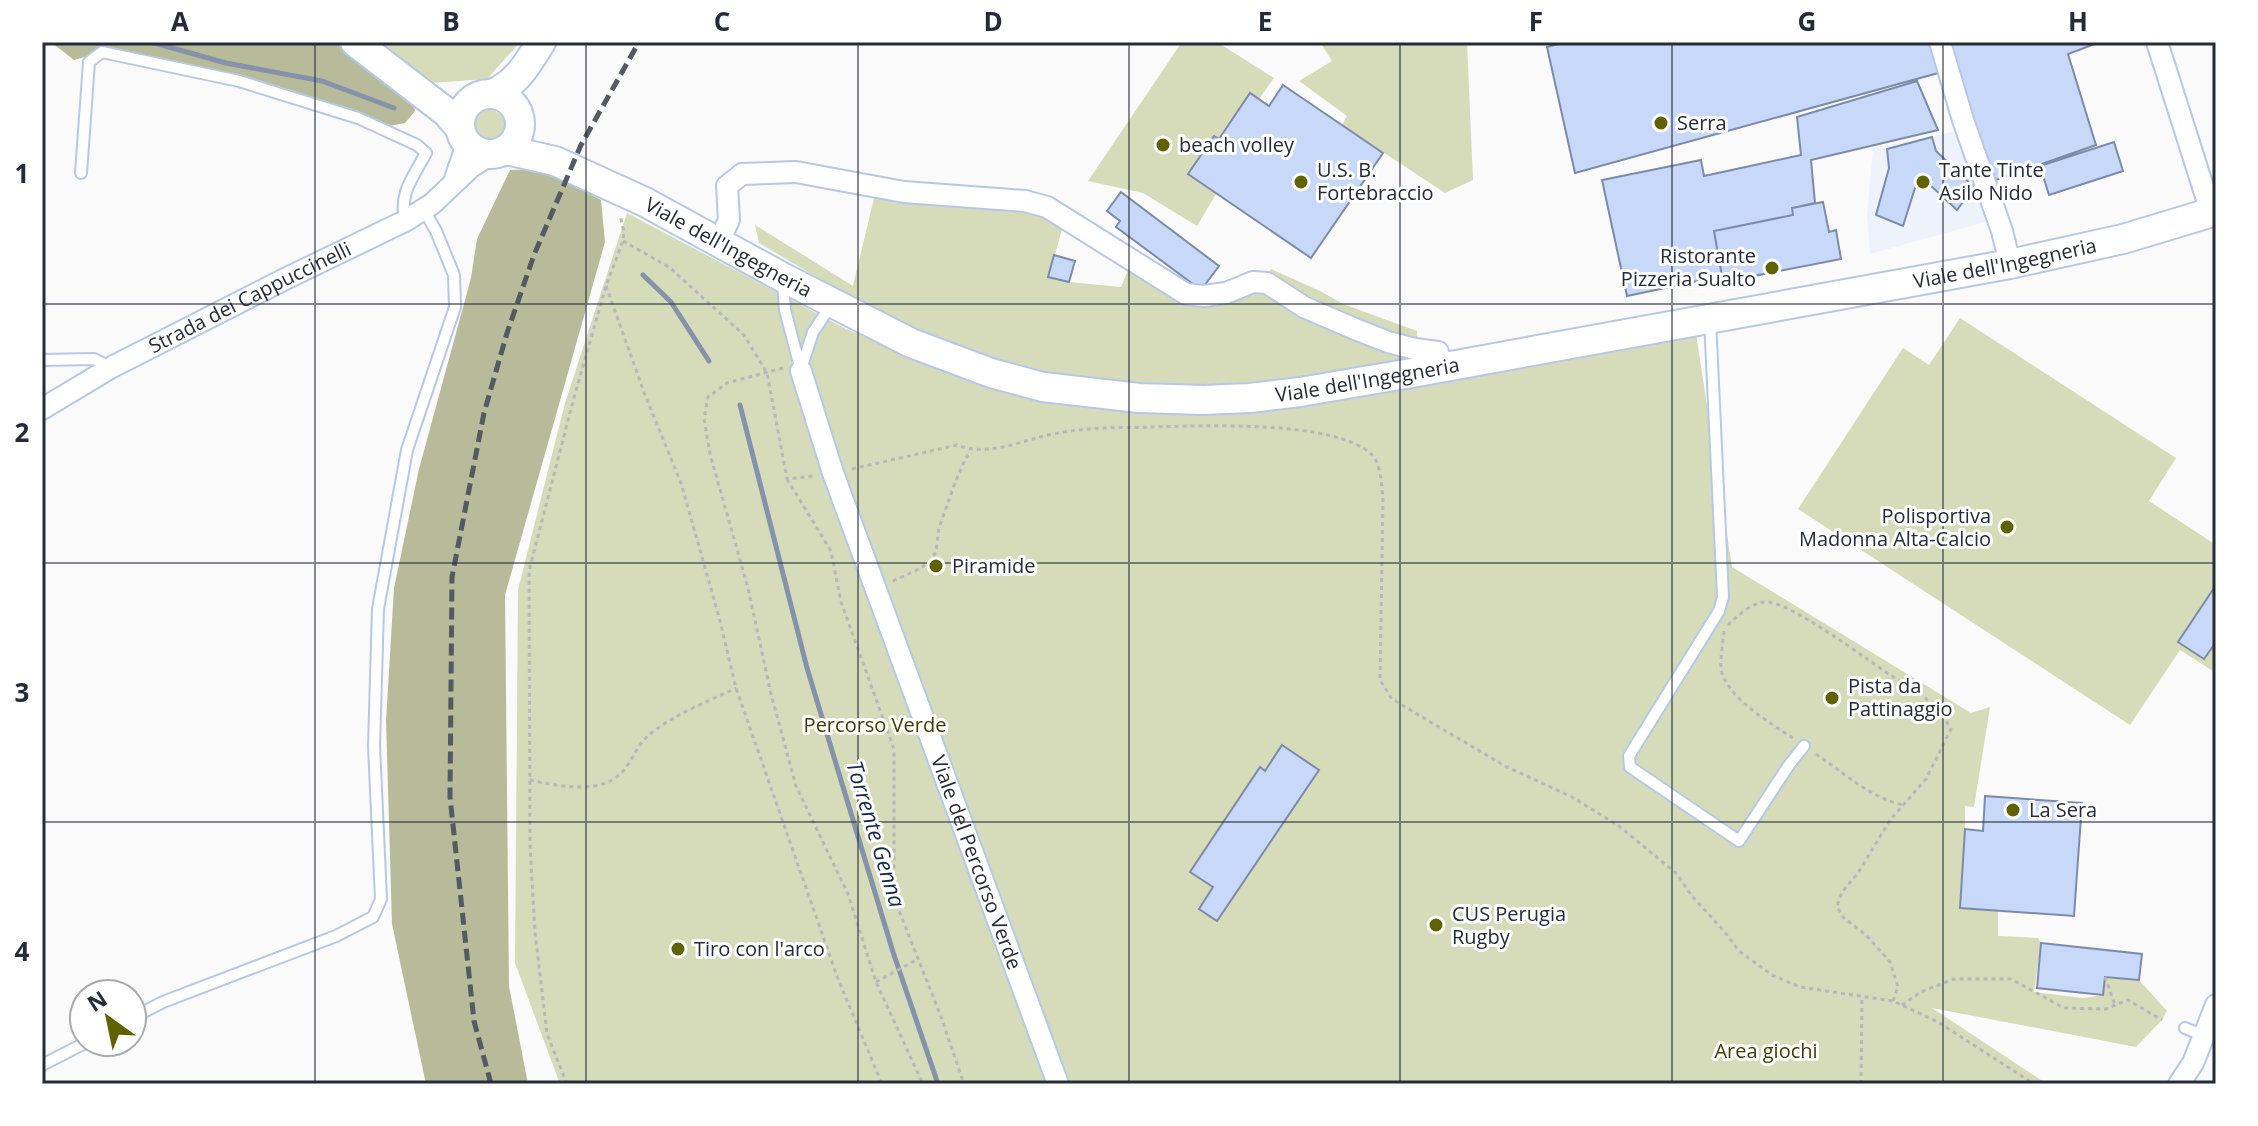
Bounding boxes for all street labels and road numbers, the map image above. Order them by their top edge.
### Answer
street label: Viale dell'Ingegneria [640,191,817,303]
street label: Viale dell'Ingegneria [1911,231,2099,294]
street label: Strada dei Cappuccinelli [144,235,355,359]
street label: Viale dell'Ingegneria [1274,351,1462,408]
street label: Viale del Percorso Verde [925,752,1029,973]

